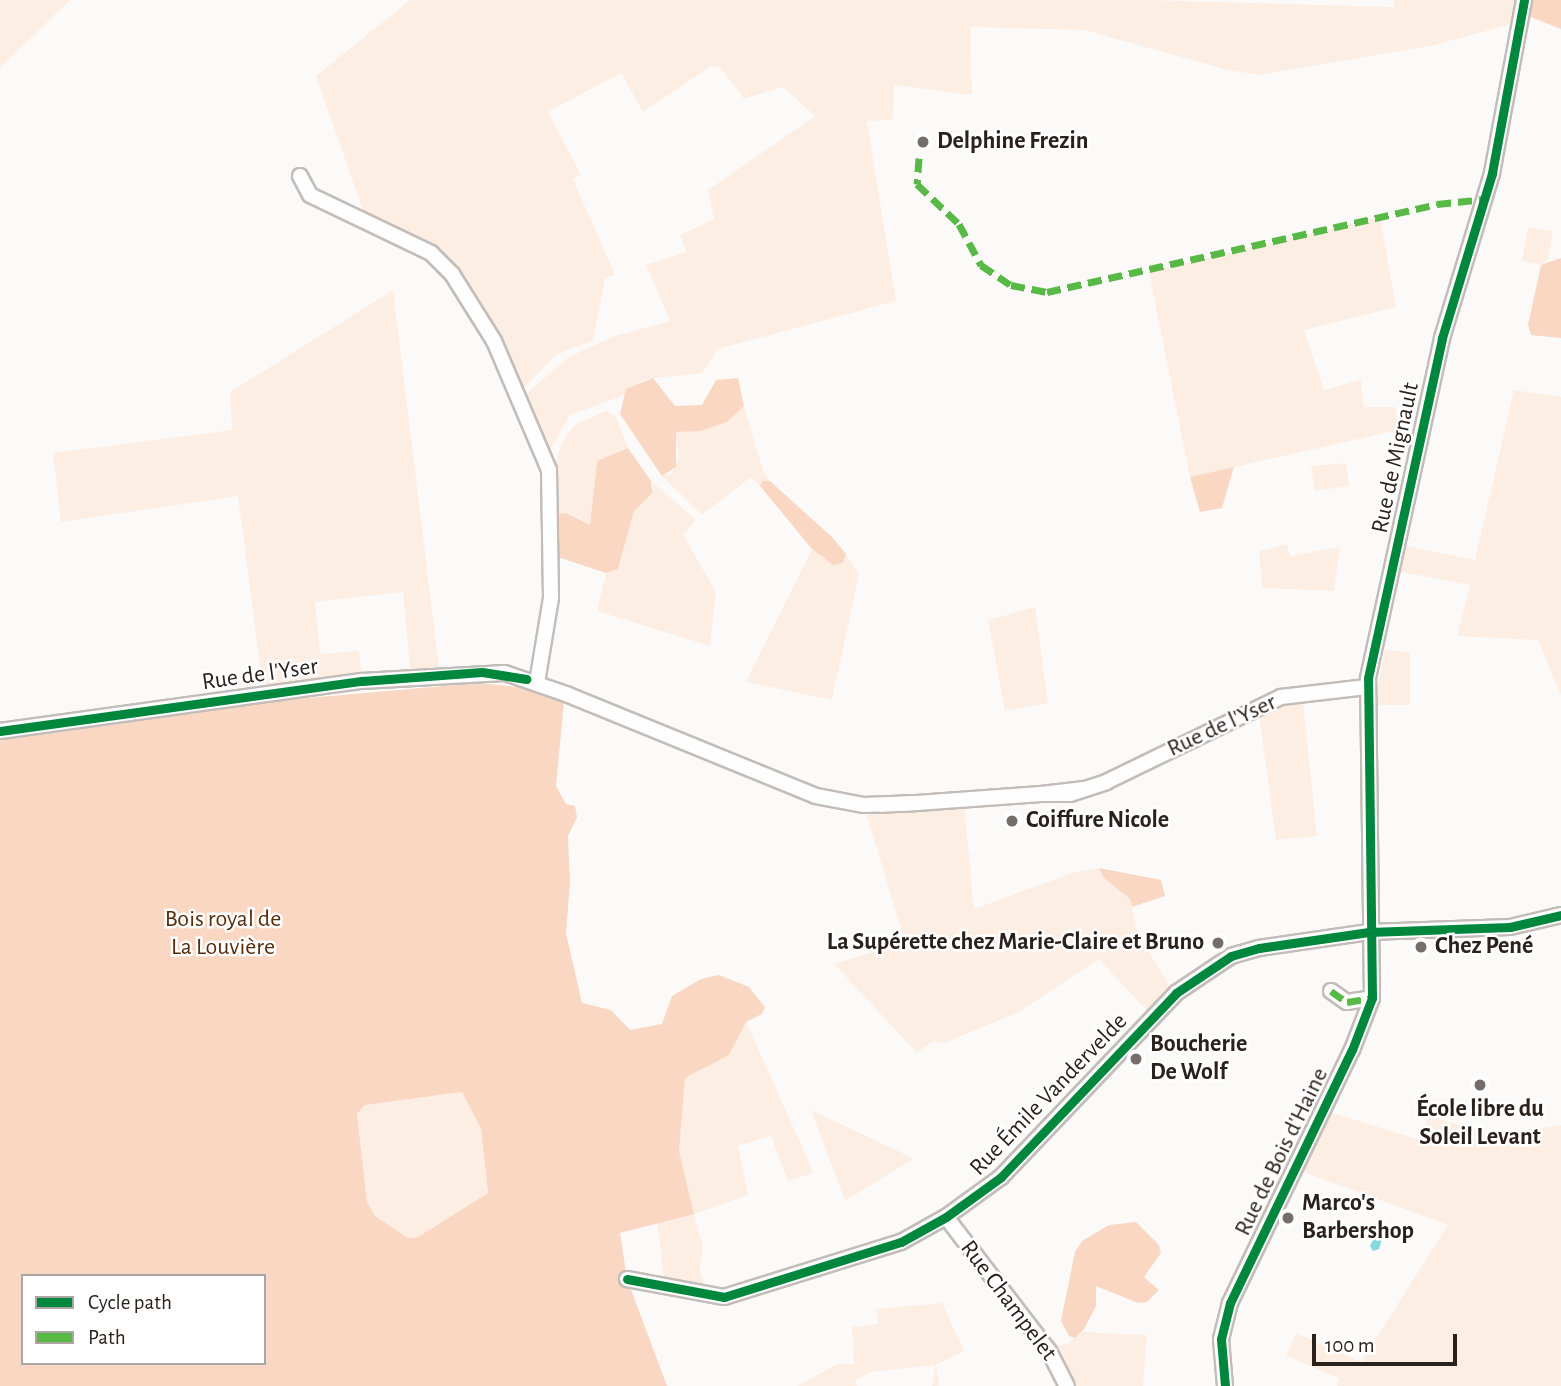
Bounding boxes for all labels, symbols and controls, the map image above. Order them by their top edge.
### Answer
place label: Delphine Frezin [937,128,1088,156]
marker: Delphine Frezin [915,134,931,150]
street label: Rue de Mignault [1366,380,1426,536]
street label: Rue de l'Yser [200,653,320,697]
street label: Rue de l'Yser [1163,688,1281,764]
place label: Coiffure Nicole [1026,807,1169,835]
marker: Coiffure Nicole [1004,813,1020,829]
park label: Bois royal de La Louvière [165,906,281,962]
place label: La Supérette chez Marie-Claire et Bruno [827,929,1204,957]
place label: Chez Pené [1435,933,1533,961]
marker: La Supérette chez Marie-Claire et Bruno [1210,935,1226,951]
marker: Chez Pené [1413,939,1429,955]
street label: Rue Émile Vandervelde [964,1008,1134,1182]
place label: Boucherie De Wolf [1150,1031,1247,1087]
marker: Boucherie De Wolf [1128,1051,1144,1067]
street label: Rue de Bois d'Haine [1229,1063,1335,1241]
marker: École libre du Soleil Levant [1472,1077,1488,1093]
place label: École libre du Soleil Levant [1416,1096,1544,1152]
place label: Marco's Barbershop [1302,1190,1414,1246]
marker: Marco's Barbershop [1280,1210,1296,1226]
street label: Rue Champelet [953,1235,1063,1367]
legend [21,1274,266,1365]
text: Cycle path [88,1292,172,1313]
scale bar [1316,1320,1461,1364]
text: Path [88,1327,126,1348]
text: 100 m [1325,1335,1375,1356]

